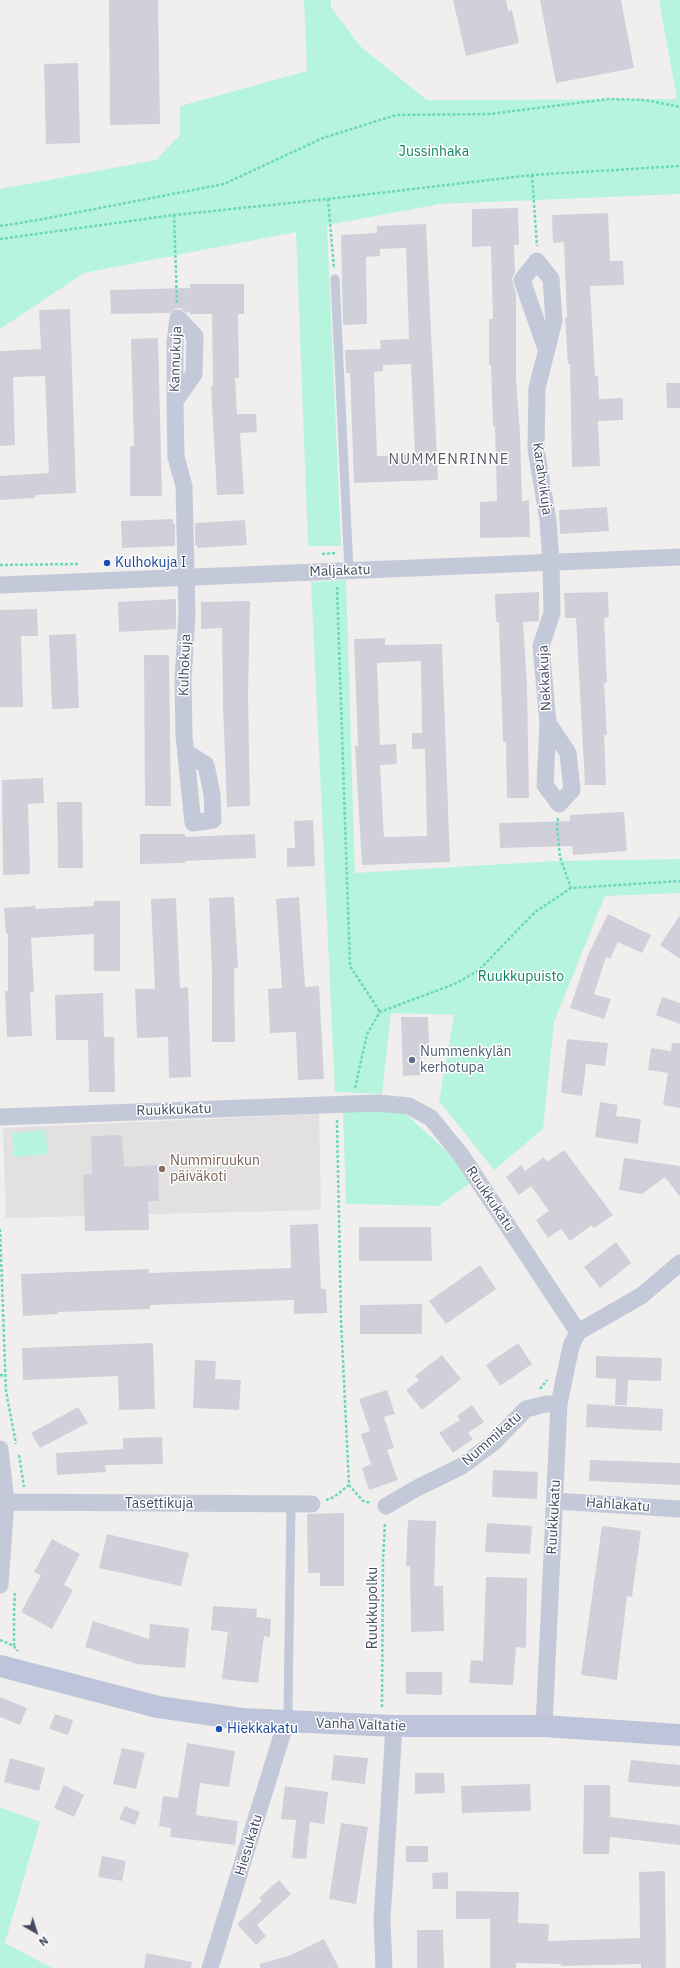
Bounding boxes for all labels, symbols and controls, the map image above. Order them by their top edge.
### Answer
park label: Jussinhaka [399,144,469,160]
street label: Kannukuja [166,326,186,392]
street label: Karahvikuja [529,442,555,516]
district label: NUMMENRINNE [388,451,510,469]
place label: Kulhokuja I [115,555,186,571]
marker: Kulhokuja I [102,558,112,568]
street label: Maljakatu [309,562,371,580]
street label: Kulhokuja [176,633,194,697]
street label: Nekkakuja [535,645,555,711]
park label: Ruukkupuisto [478,969,564,985]
place label: Nummenkylän kerhotupa [420,1044,512,1076]
marker: Nummenkylän kerhotupa [407,1055,417,1065]
street label: Ruukkukatu [136,1100,212,1120]
place label: Nummiruukun päiväkoti [170,1153,260,1186]
street label: Ruukkukatu [462,1163,518,1235]
marker: Nummiruukun päiväkoti [157,1164,167,1174]
street label: Nummikatu [459,1409,525,1469]
street label: Ruukkukatu [544,1479,564,1555]
street label: Hahlakatu [585,1494,651,1516]
street label: Tasettikuja [125,1496,193,1512]
street label: Ruukkupolku [365,1567,381,1649]
street label: Vanha Valtatie [316,1715,406,1735]
place label: Hiekkakatu [227,1721,298,1737]
marker: Hiekkakatu [214,1724,224,1734]
street label: Hiesukatu [232,1812,266,1878]
north arrow [16,1912,56,1952]
text: N [36,1933,51,1949]

